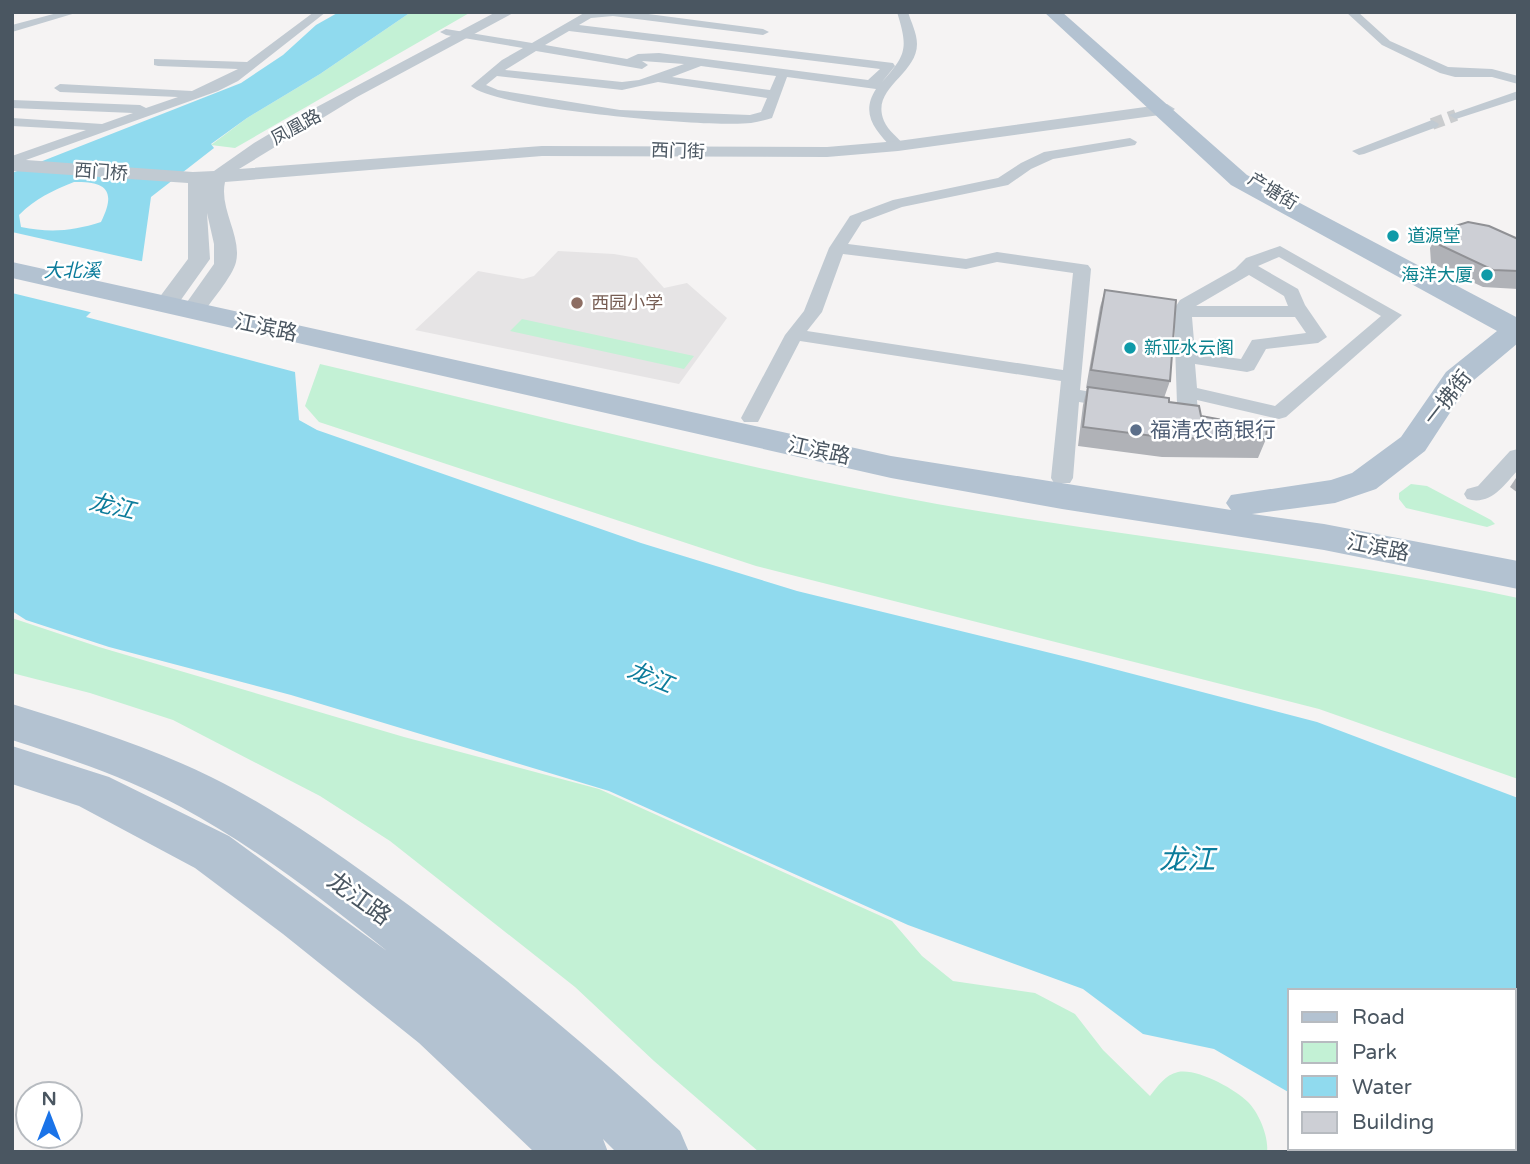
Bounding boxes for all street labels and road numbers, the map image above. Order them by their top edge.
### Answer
street label: 凤凰路 [267,104,325,150]
street label: 西门街 [651,139,705,163]
street label: 西门桥 [73,159,129,185]
street label: 产塘街 [1244,168,1302,214]
street label: 江滨路 [233,309,299,347]
street label: 一拂街 [1419,365,1477,431]
street label: 江滨路 [786,432,852,470]
street label: 江滨路 [1345,530,1411,566]
street label: 龙江路 [321,866,397,932]

